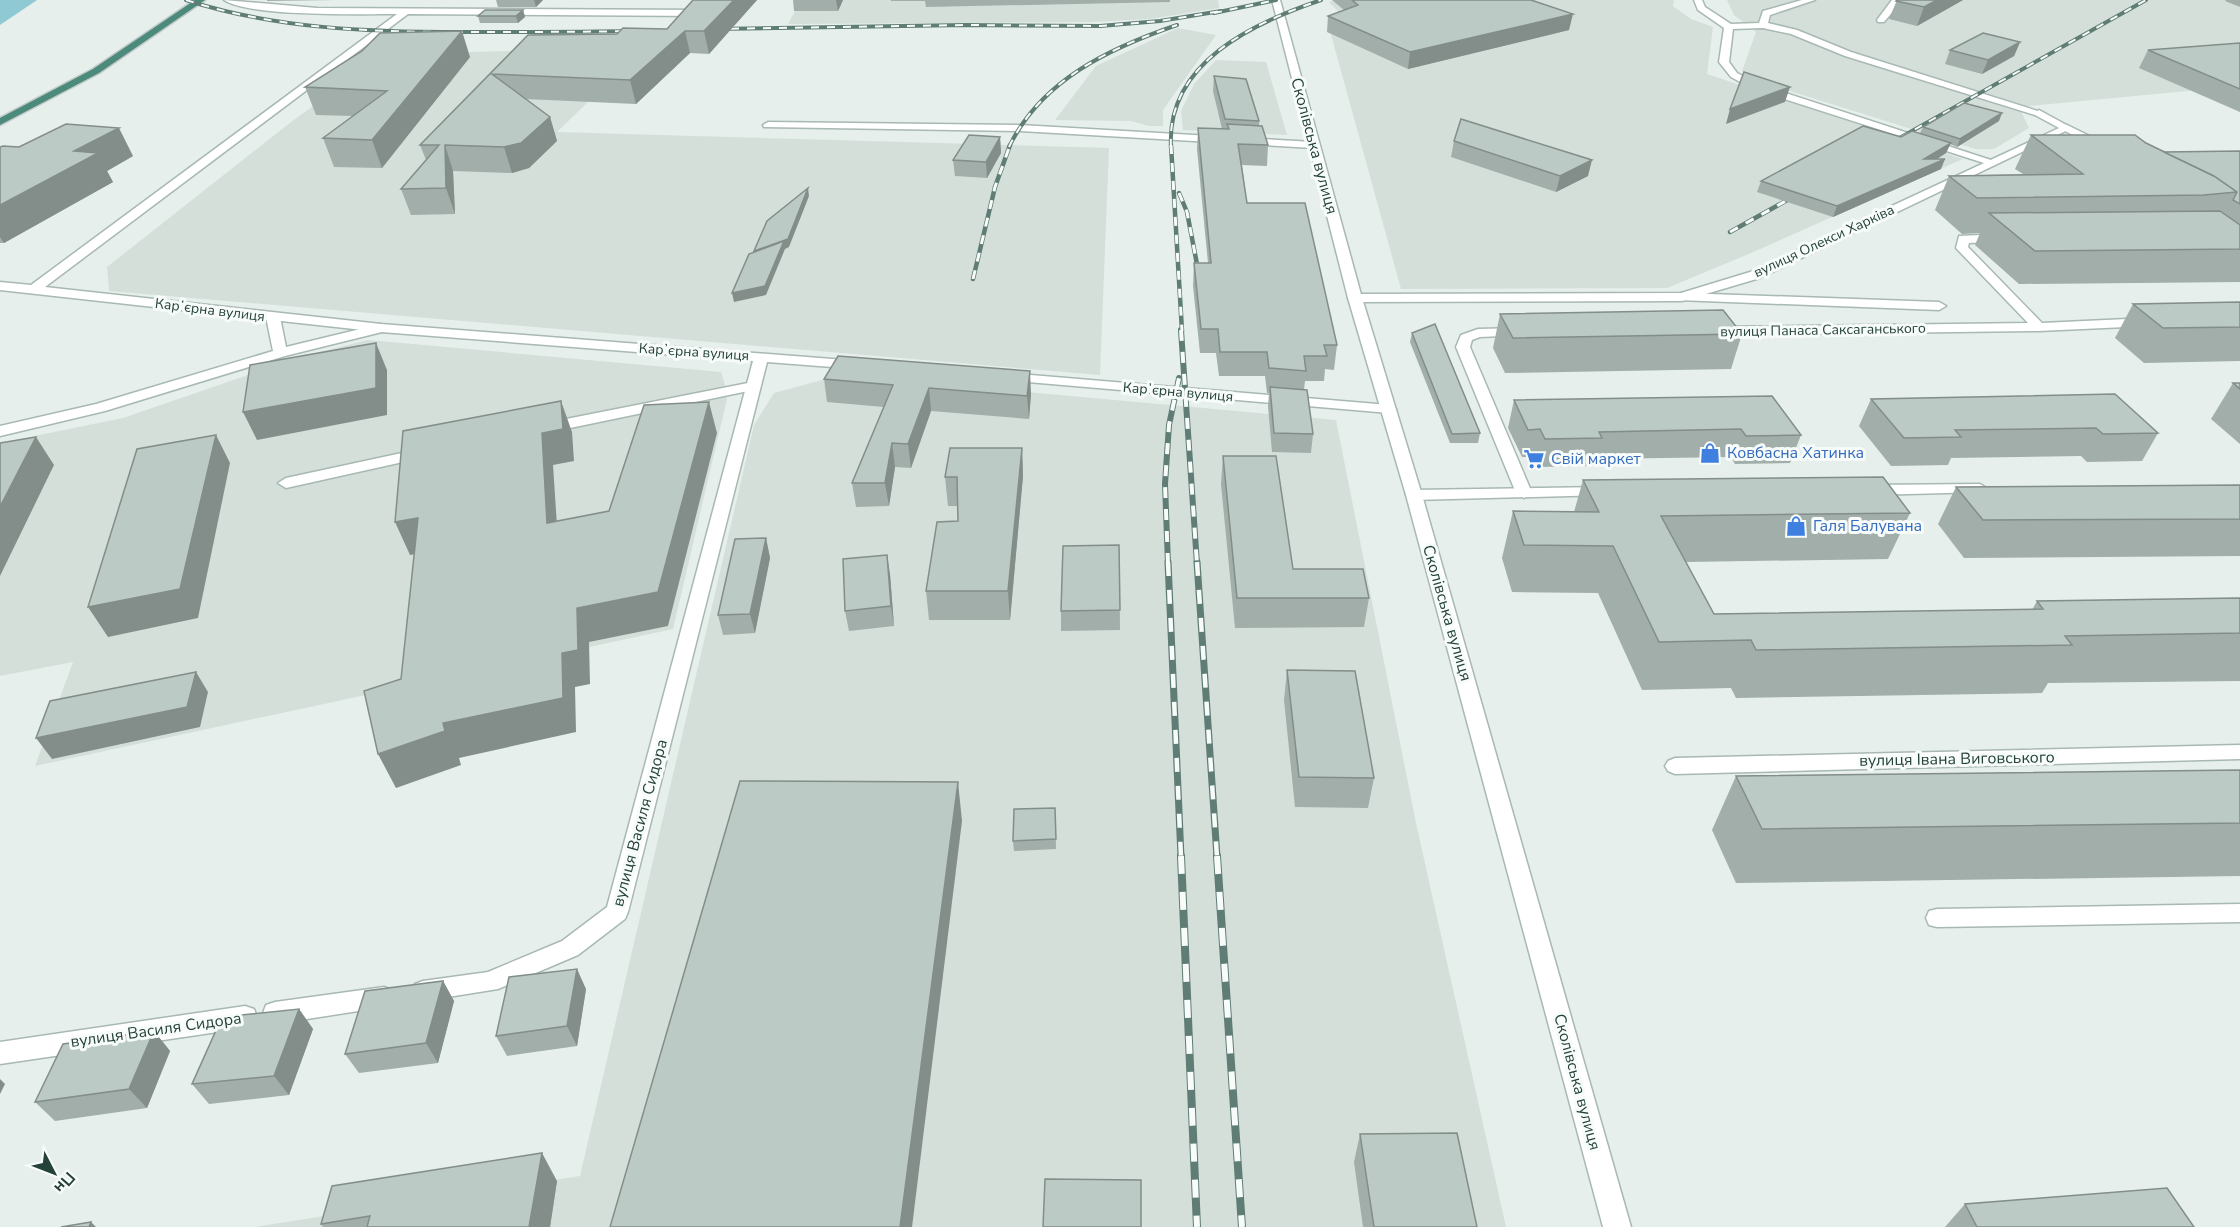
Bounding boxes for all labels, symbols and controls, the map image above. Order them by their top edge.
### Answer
street label: Сколівська вулиця [1285,75,1343,217]
street label: вулиця Олекси Харківа [1751,200,1897,282]
street label: Карʼєрна вулиця [154,294,266,326]
street label: вулиця Панаса Саксаганського [1720,319,1926,341]
street label: Карʼєрна вулиця [638,339,750,365]
street label: Карʼєрна вулиця [1122,378,1234,406]
shop icon: Ковбасна Хатинка [1698,441,1722,465]
place label: Ковбасна Хатинка [1727,442,1864,464]
supermarket icon: Свій маркет [1522,447,1546,471]
place label: Свій маркет [1551,448,1642,470]
shop icon: Галя Балувана [1784,514,1808,538]
place label: Галя Балувана [1813,515,1922,537]
street label: Сколівська вулиця [1417,542,1477,684]
street label: вулиця Василя Сидора [607,737,673,909]
street label: вулиця Івана Виговського [1859,746,2055,772]
street label: вулиця Василя Сидора [69,1007,243,1053]
street label: Сколівська вулиця [1548,1011,1606,1153]
north arrow [24,1143,84,1203]
text: Пн [49,1167,80,1198]

